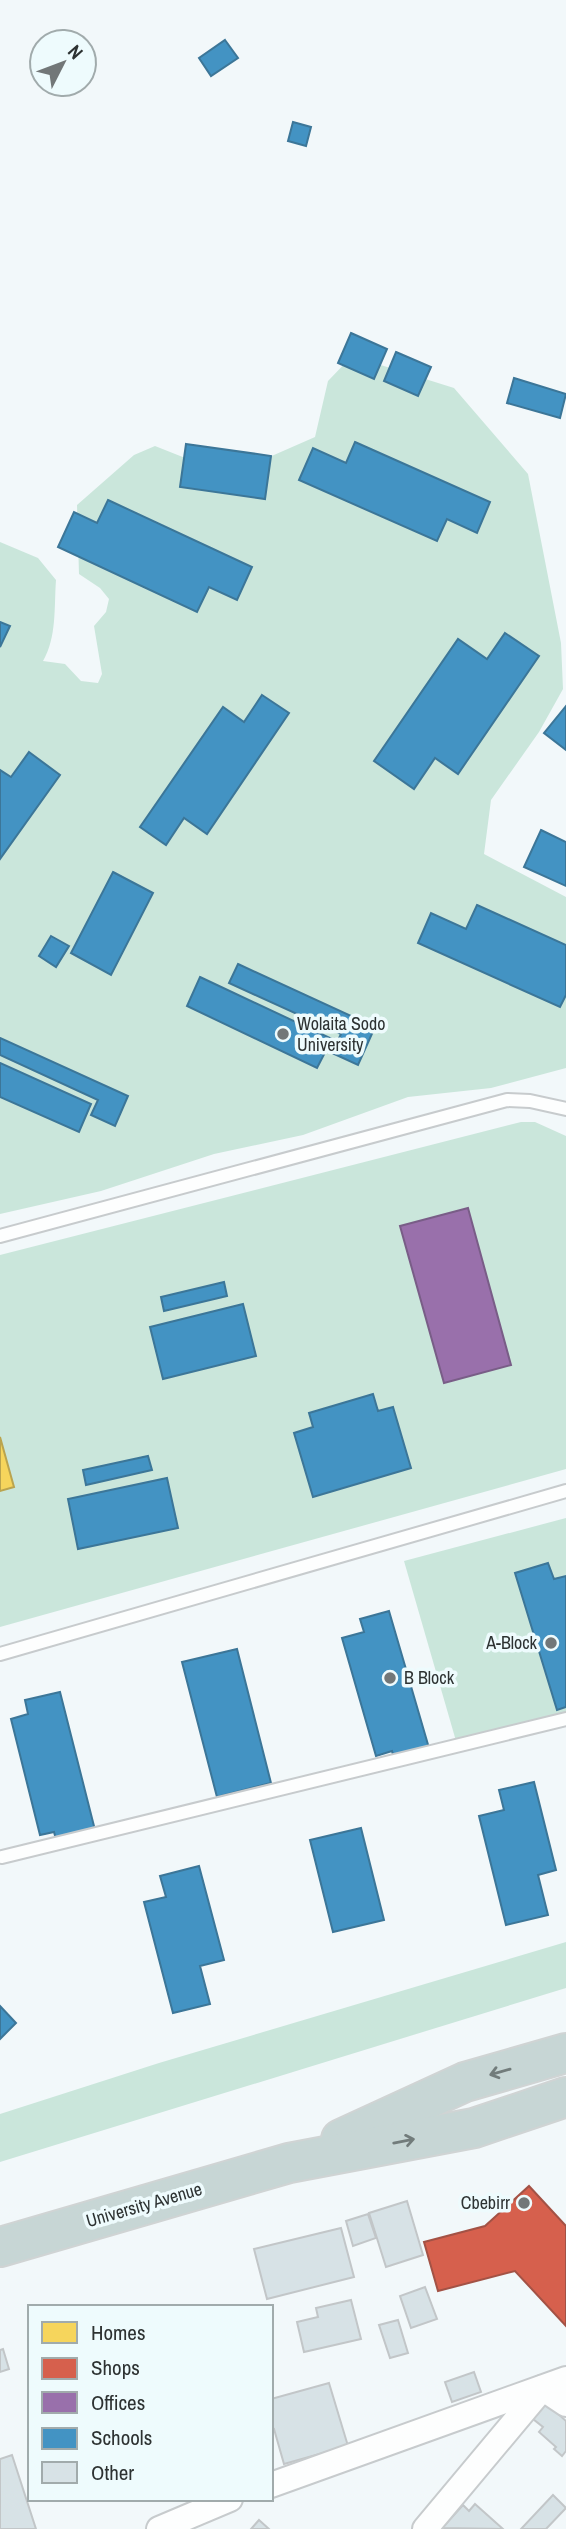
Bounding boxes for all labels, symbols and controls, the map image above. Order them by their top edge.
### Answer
north arrow [28,28,98,98]
text: N [62,39,89,65]
place label: Wolaita Sodo University [297,1011,385,1057]
marker: Wolaita Sodo University [275,1026,291,1042]
place label: A-Block [485,1630,538,1655]
marker: A-Block [543,1635,559,1651]
place label: B Block [404,1665,455,1690]
marker: B Block [382,1670,398,1686]
one-way arrow [490,2066,512,2079]
one-way arrow [392,2134,415,2147]
street label: University Avenue [83,2176,205,2233]
place label: Cbebirr [461,2190,510,2215]
marker: Cbebirr [516,2195,532,2211]
legend [28,2305,273,2501]
text: Homes [91,2318,146,2347]
text: Shops [91,2353,140,2382]
text: Offices [91,2388,145,2417]
text: Schools [91,2423,152,2452]
text: Other [91,2458,134,2487]

